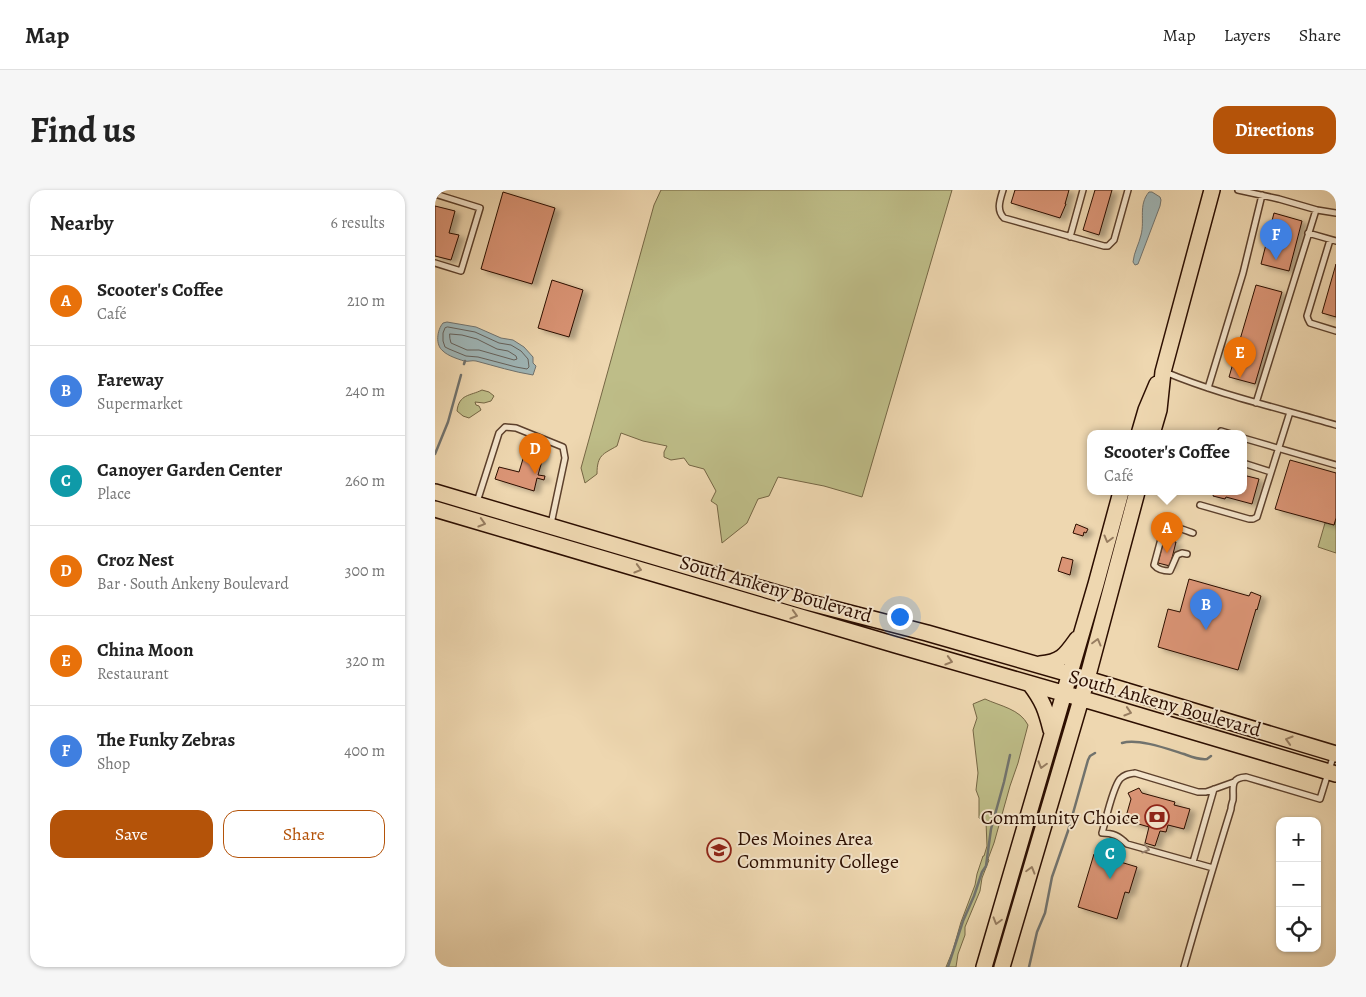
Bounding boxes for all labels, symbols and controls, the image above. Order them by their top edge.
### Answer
text: Map [25,19,69,51]
text: Map [1163,23,1196,47]
text: Layers [1224,23,1271,47]
text: Share [1299,23,1341,47]
text: Find us [30,106,136,154]
button: Directions [1213,106,1336,154]
text: Nearby [50,209,113,237]
text: 6 results [331,212,385,234]
pin: F [1260,219,1292,260]
text: Scooter's Coffee [97,277,223,303]
text: A [61,290,71,312]
text: 210 m [347,290,385,312]
text: Café [97,303,127,325]
pin: E [1224,337,1256,378]
text: Fareway [97,367,163,393]
text: B [61,380,71,402]
text: 240 m [345,380,385,402]
text: Supermarket [97,393,183,415]
popup [1087,430,1247,495]
pin: D [519,433,551,474]
text: Scooter's Coffee [1104,439,1230,465]
text: Canoyer Garden Center [97,457,282,483]
text: Café [1104,465,1134,487]
text: C [61,470,71,492]
text: 260 m [345,470,385,492]
text: Place [97,483,131,505]
pin: A [1151,512,1183,553]
one-way arrow [477,518,485,528]
one-way arrow [1104,534,1114,542]
text: Croz Nest [97,547,174,573]
street label: South Ankeny Boulevard [677,549,876,629]
text: D [60,560,72,582]
text: 300 m [345,560,385,582]
one-way arrow [633,563,642,574]
text: Bar · South Ankeny Boulevard [97,573,289,595]
pin: B [1190,589,1222,630]
your location [887,604,913,630]
one-way arrow [789,609,797,619]
text: China Moon [97,637,194,663]
one-way arrow [1091,637,1102,646]
text: E [61,650,71,672]
text: 320 m [346,650,385,672]
one-way arrow [945,655,953,665]
text: Restaurant [97,663,169,685]
street label: South Ankeny Boulevard [1066,663,1265,743]
one-way arrow [1123,707,1131,717]
text: The Funky Zebras [97,727,235,753]
one-way arrow [1286,735,1294,745]
text: F [62,740,70,762]
text: 400 m [344,740,385,762]
text: Shop [97,753,130,775]
one-way arrow [1038,760,1048,768]
place label: Community Choice [981,804,1139,831]
bank icon: Community Choice [1144,804,1170,830]
button: Save [50,810,213,858]
button: Share [223,810,385,858]
map controls [1276,817,1321,952]
button: + [1276,817,1321,862]
place label: Des Moines Area Community College [737,825,899,875]
school or university icon: Des Moines Area Community College [706,837,732,863]
pin: C [1094,838,1126,879]
one-way arrow [1141,843,1150,854]
button: − [1276,862,1321,907]
one-way arrow [1025,866,1035,875]
button: locate [1276,907,1321,952]
one-way arrow [993,916,1003,925]

